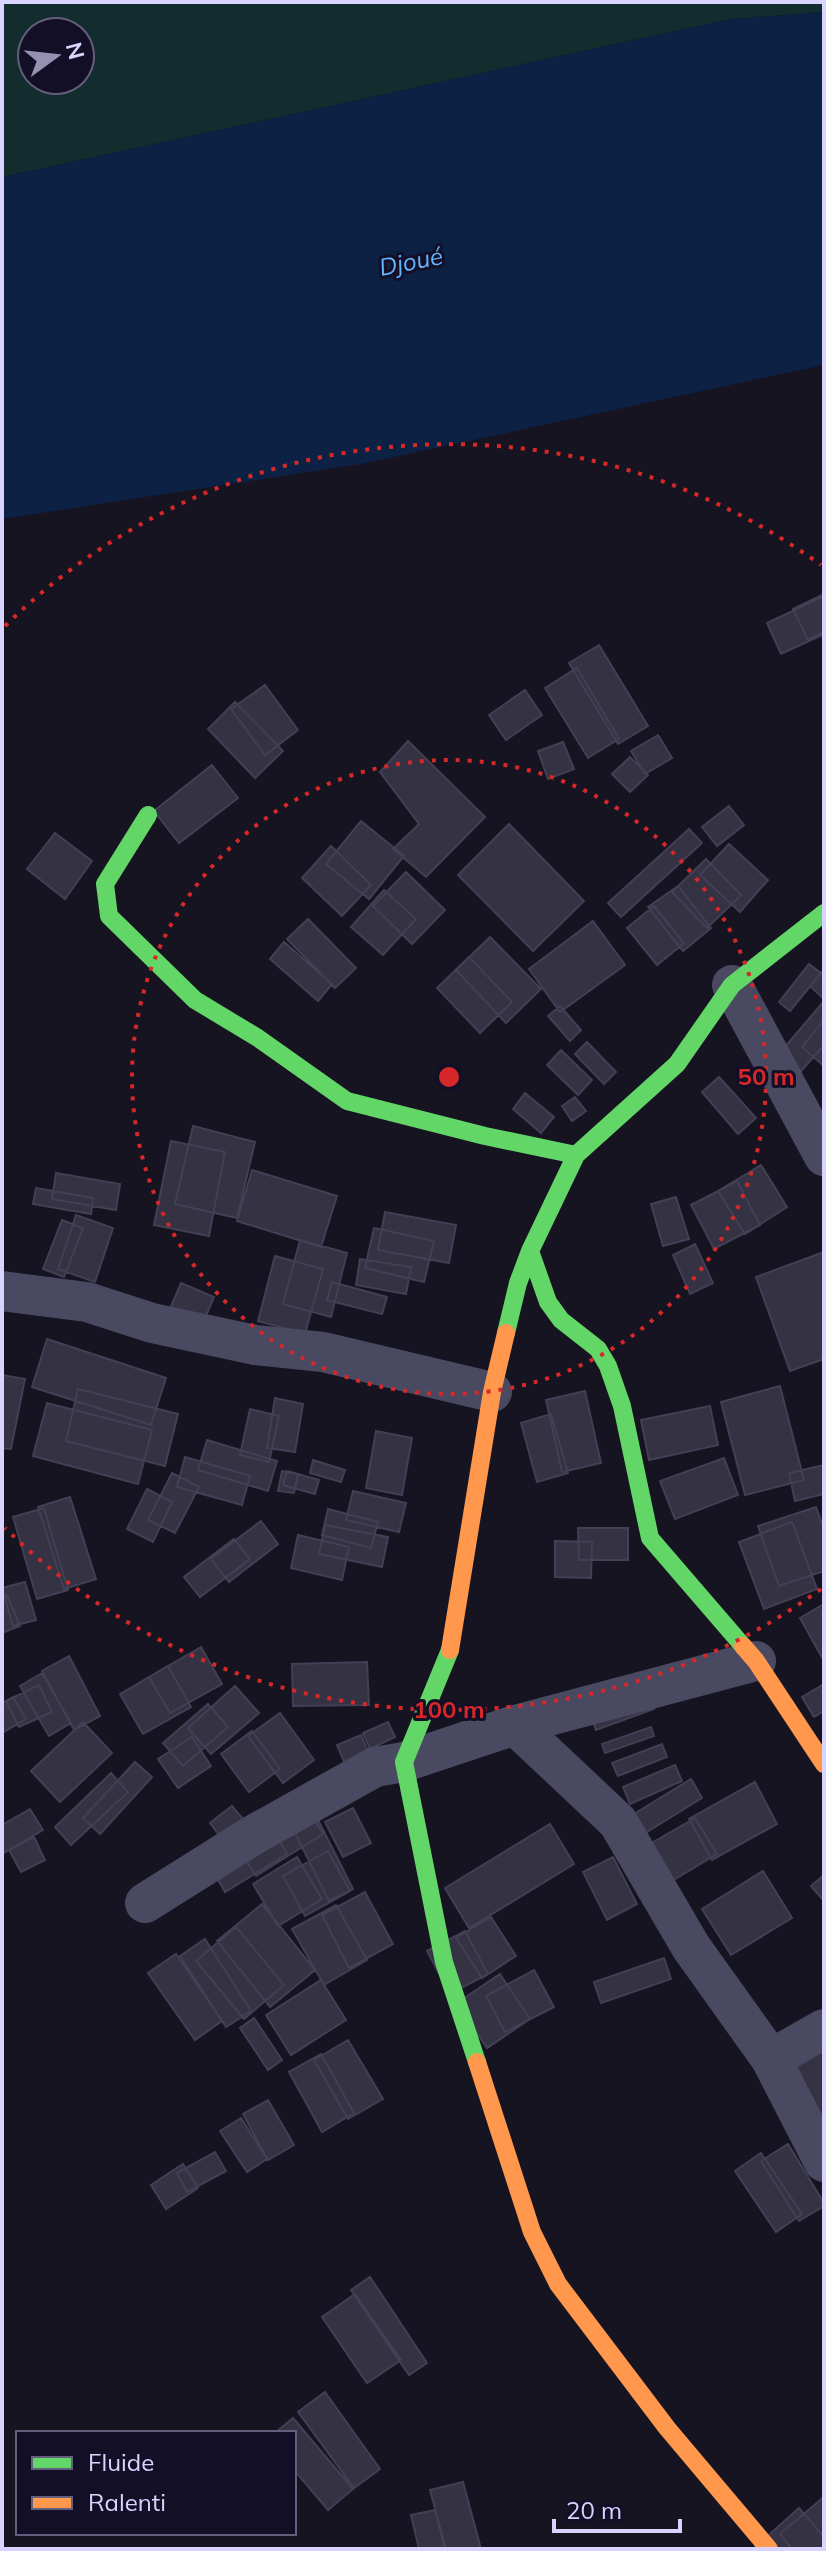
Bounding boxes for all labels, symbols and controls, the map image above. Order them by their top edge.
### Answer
north arrow [16,16,96,96]
text: N [60,39,91,62]
water label: Djoué [376,240,445,282]
text: 50 m [738,1061,794,1091]
centre of rings [435,1063,463,1091]
text: 100 m [413,1694,485,1724]
legend [16,2431,296,2535]
text: Fluide [88,2447,154,2477]
scale bar [554,2483,680,2533]
text: Ralenti [88,2487,166,2517]
text: 20 m [566,2495,622,2525]

